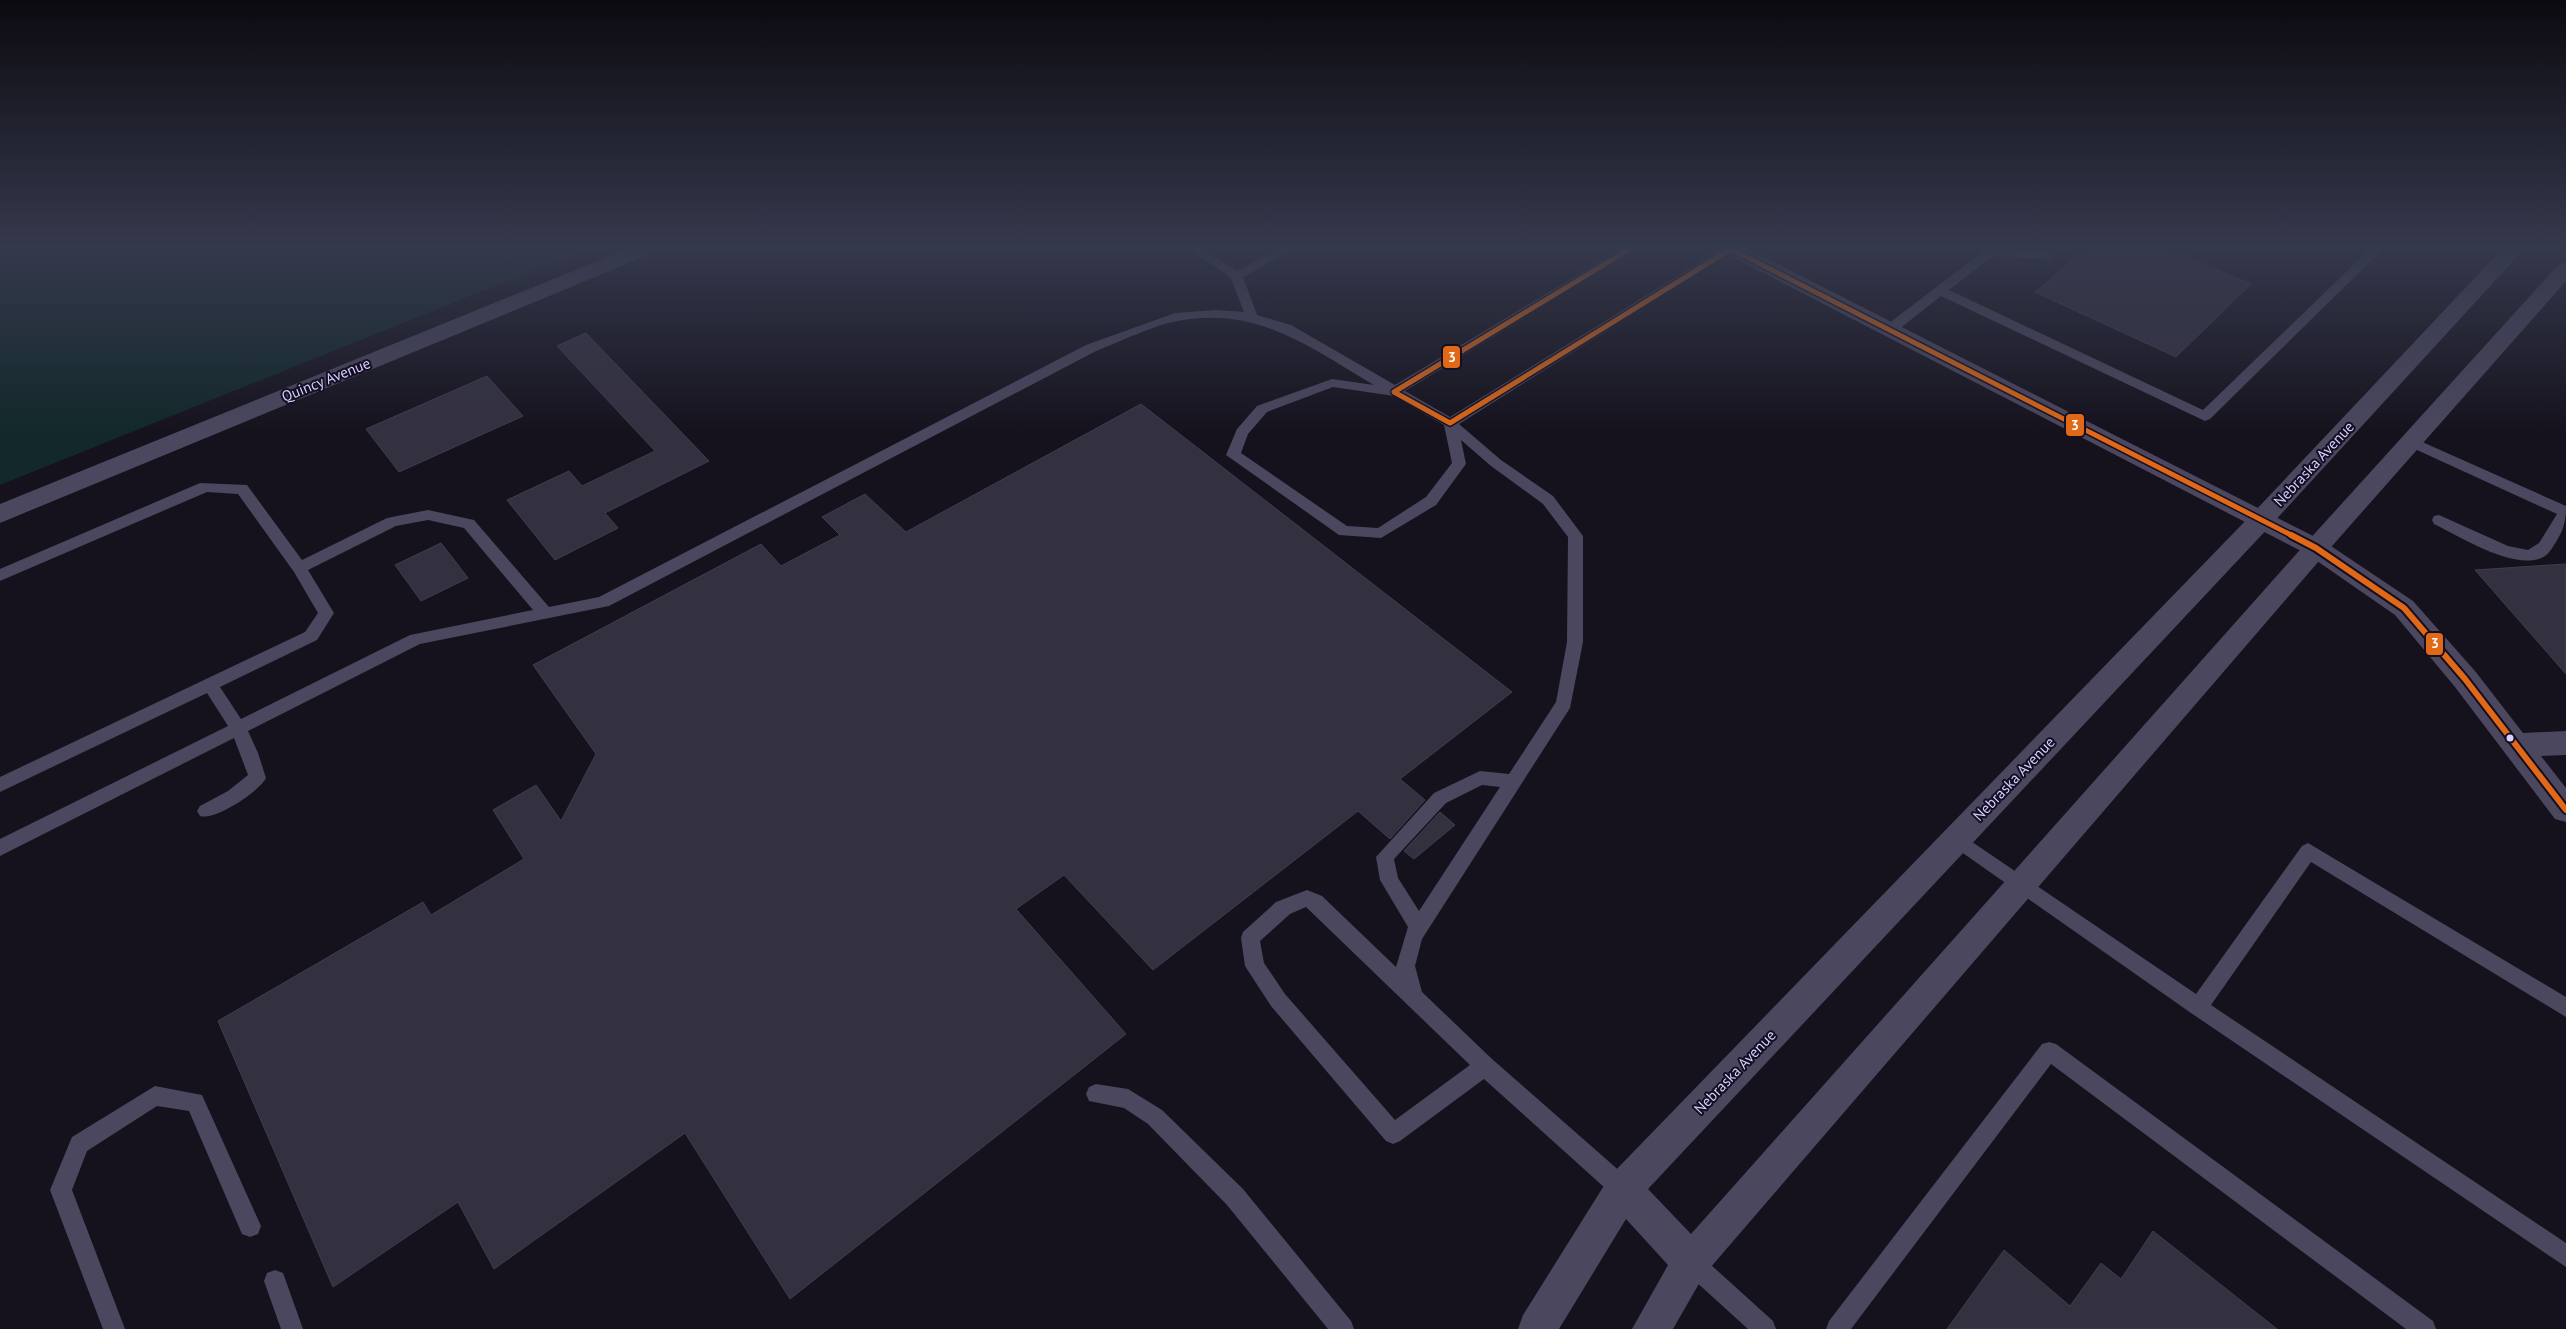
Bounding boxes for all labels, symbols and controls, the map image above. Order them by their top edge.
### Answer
line badge: 3 [1442,345,1461,369]
text: 3 [1448,348,1456,366]
street label: Quincy Avenue [279,353,373,406]
line badge: 3 [2065,413,2085,437]
text: 3 [2071,416,2079,434]
street label: Nebraska Avenue [2269,417,2358,510]
line badge: 3 [2425,632,2444,656]
text: 3 [2431,634,2439,652]
street label: Nebraska Avenue [1969,733,2059,825]
unlabelled marker [2505,733,2515,743]
street label: Nebraska Avenue [1690,1026,1780,1118]

